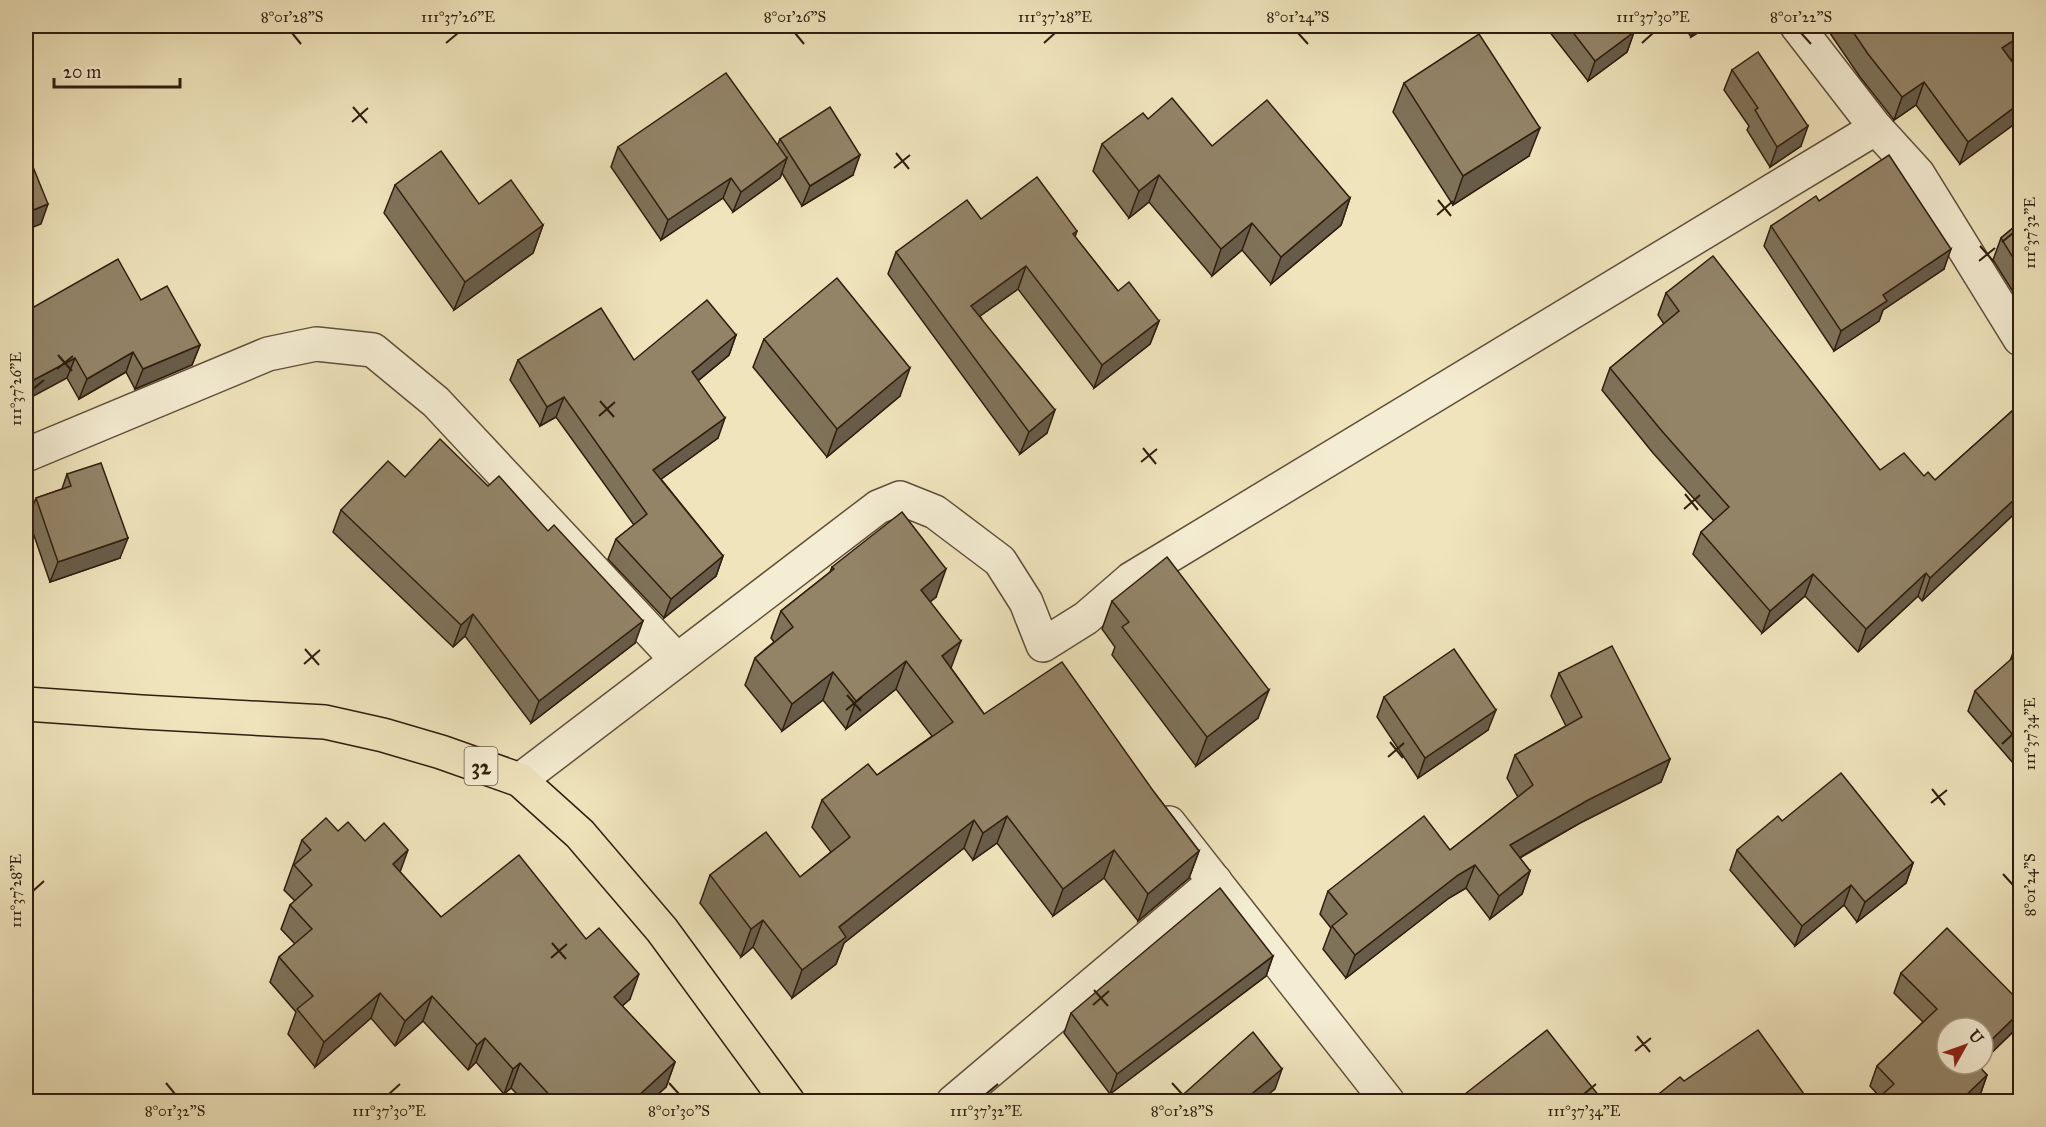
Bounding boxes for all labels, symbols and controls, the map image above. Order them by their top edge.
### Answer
text: 8°01'28"S [261,8,323,26]
text: 111°37'26"E [421,8,495,26]
text: 8°01'26"S [764,8,826,26]
text: 111°37'28"E [1018,8,1092,26]
text: 8°01'24"S [1266,8,1330,26]
text: 111°37'30"E [1616,8,1690,26]
text: 8°01'22"S [1770,8,1832,26]
scale bar [54,51,180,89]
text: 20 m [63,61,101,83]
text: 111°37'32"E [2021,197,2039,269]
text: 111°37'26"E [7,352,25,426]
text: 111°37'34"E [2021,697,2039,771]
road number: 32 [464,747,498,785]
text: 8°01'24"S [2021,853,2039,917]
text: 111°37'28"E [7,854,25,928]
north arrow [1935,1016,1995,1076]
text: U [1965,1026,1988,1048]
text: 8°01'32"S [145,1102,205,1120]
text: 111°37'30"E [352,1102,426,1120]
text: 8°01'30"S [648,1102,710,1120]
text: 111°37'32"E [950,1102,1022,1120]
text: 8°01'28"S [1151,1102,1213,1120]
text: 111°37'34"E [1547,1102,1621,1120]

